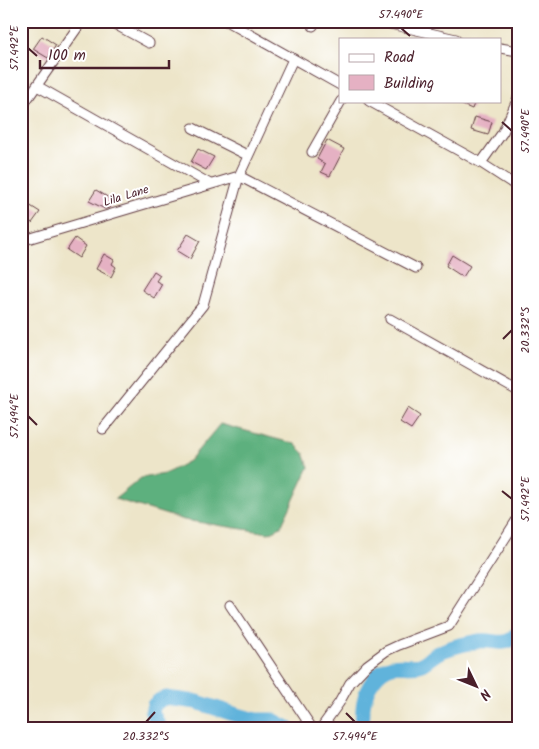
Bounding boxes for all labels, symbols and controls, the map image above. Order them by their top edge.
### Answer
text: 57.490°E [379,5,424,24]
text: 57.492°E [5,24,24,71]
scale bar [40,38,169,70]
legend [339,38,502,102]
text: 100 m [48,44,86,68]
text: Road [384,46,415,70]
text: Building [384,72,434,96]
text: 57.490°E [516,108,535,153]
street label: Lila Lane [101,180,152,212]
text: 20.332°S [516,306,535,353]
text: 57.494°E [5,393,24,439]
text: 57.492°E [516,475,535,522]
north arrow [452,662,502,712]
text: N [474,683,496,705]
text: 20.332°S [123,727,170,746]
text: 57.494°E [333,727,378,746]

